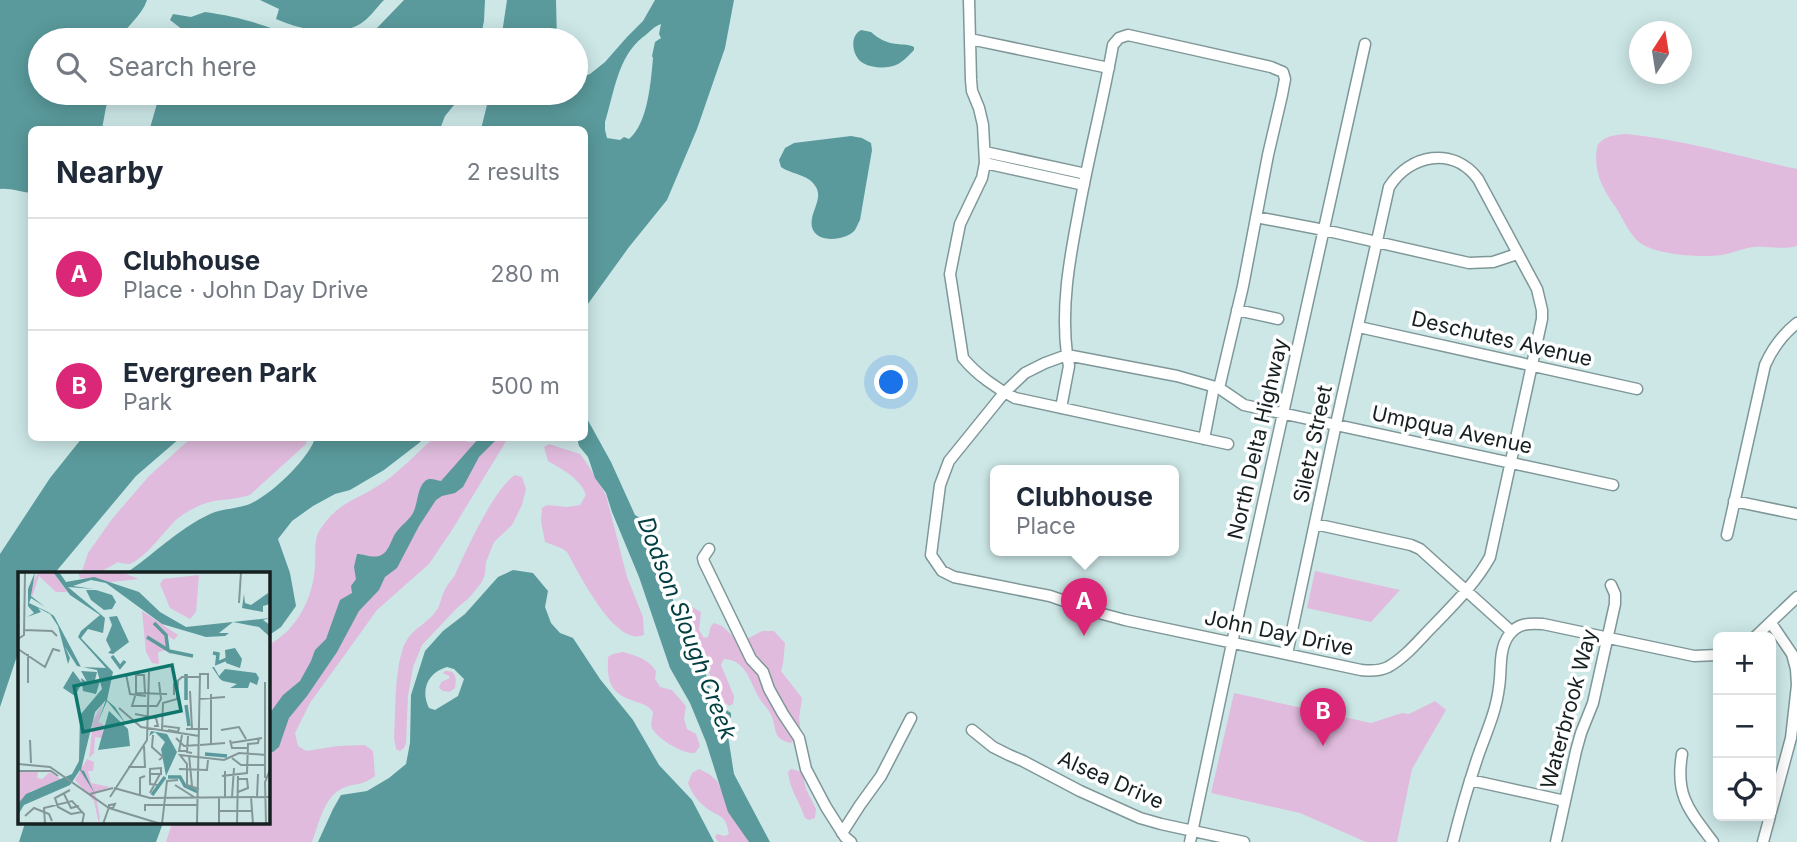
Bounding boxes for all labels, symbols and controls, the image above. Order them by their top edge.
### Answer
north arrow [1629,21,1692,84]
search box [28,28,588,105]
icon: search [52,48,90,86]
text: Search here [108,51,257,82]
text: Nearby [56,154,164,190]
text: 2 results [467,158,560,186]
text: Clubhouse [123,245,260,276]
text: A [70,260,88,288]
text: 280 m [491,260,560,288]
text: Place · John Day Drive [123,276,369,304]
street label: Deschutes Avenue [1409,306,1595,371]
street label: North Delta Highway [1222,336,1293,542]
text: Evergreen Park [123,357,317,388]
your location [874,365,908,399]
text: B [71,372,87,400]
text: 500 m [490,372,560,400]
street label: Siletz Street [1288,383,1337,505]
text: Park [123,388,172,416]
street label: Umpqua Avenue [1369,400,1535,459]
popup [990,465,1179,556]
text: Clubhouse [1016,481,1153,512]
text: Place [1016,512,1076,540]
water label: Dodson Slough Creek [632,513,743,744]
inset map [18,572,270,824]
pin: A [1061,578,1107,636]
street label: John Day Drive [1202,605,1356,661]
street label: Waterbrook Way [1535,626,1602,792]
map controls [1713,632,1776,821]
button: + [1713,632,1776,695]
pin: B [1300,688,1346,746]
button: − [1713,695,1776,758]
street label: Alsea Drive [1055,745,1168,814]
button: locate [1713,758,1776,821]

